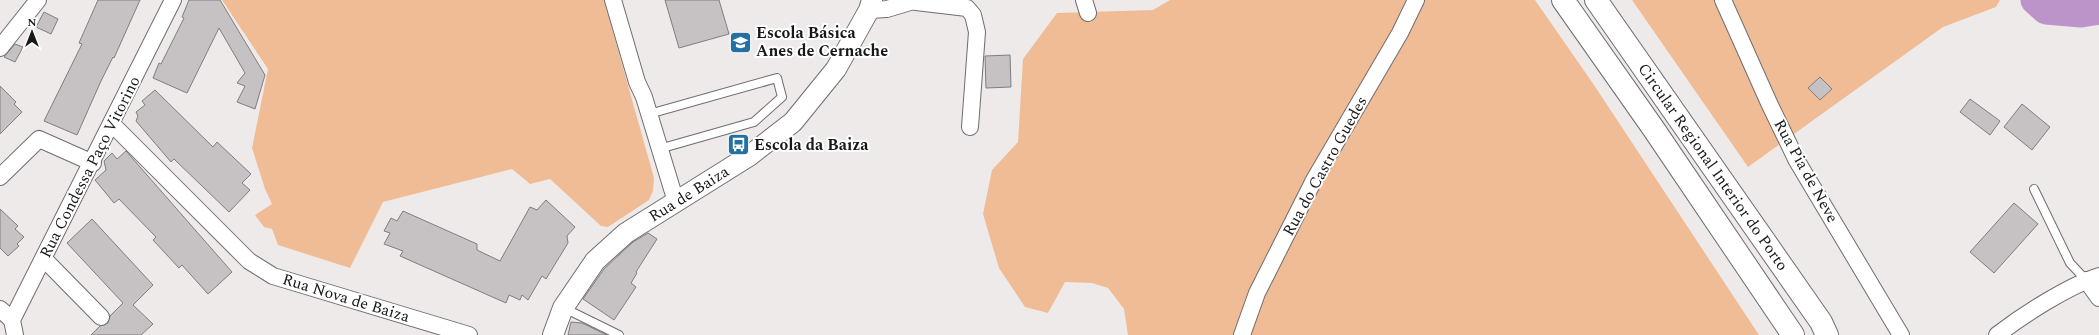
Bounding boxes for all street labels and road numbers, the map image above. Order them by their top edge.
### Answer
street label: Circular Regional Interior do Porto [1632,58,1794,276]
street label: Rua Condessa Paço Vitorino [34,72,146,262]
street label: Rua do Castro Guedes [1277,92,1373,240]
street label: Rua Pia de Neve [1768,115,1844,227]
street label: Rua de Baiza [644,160,734,228]
street label: Rua Nova de Baiza [279,267,413,329]

